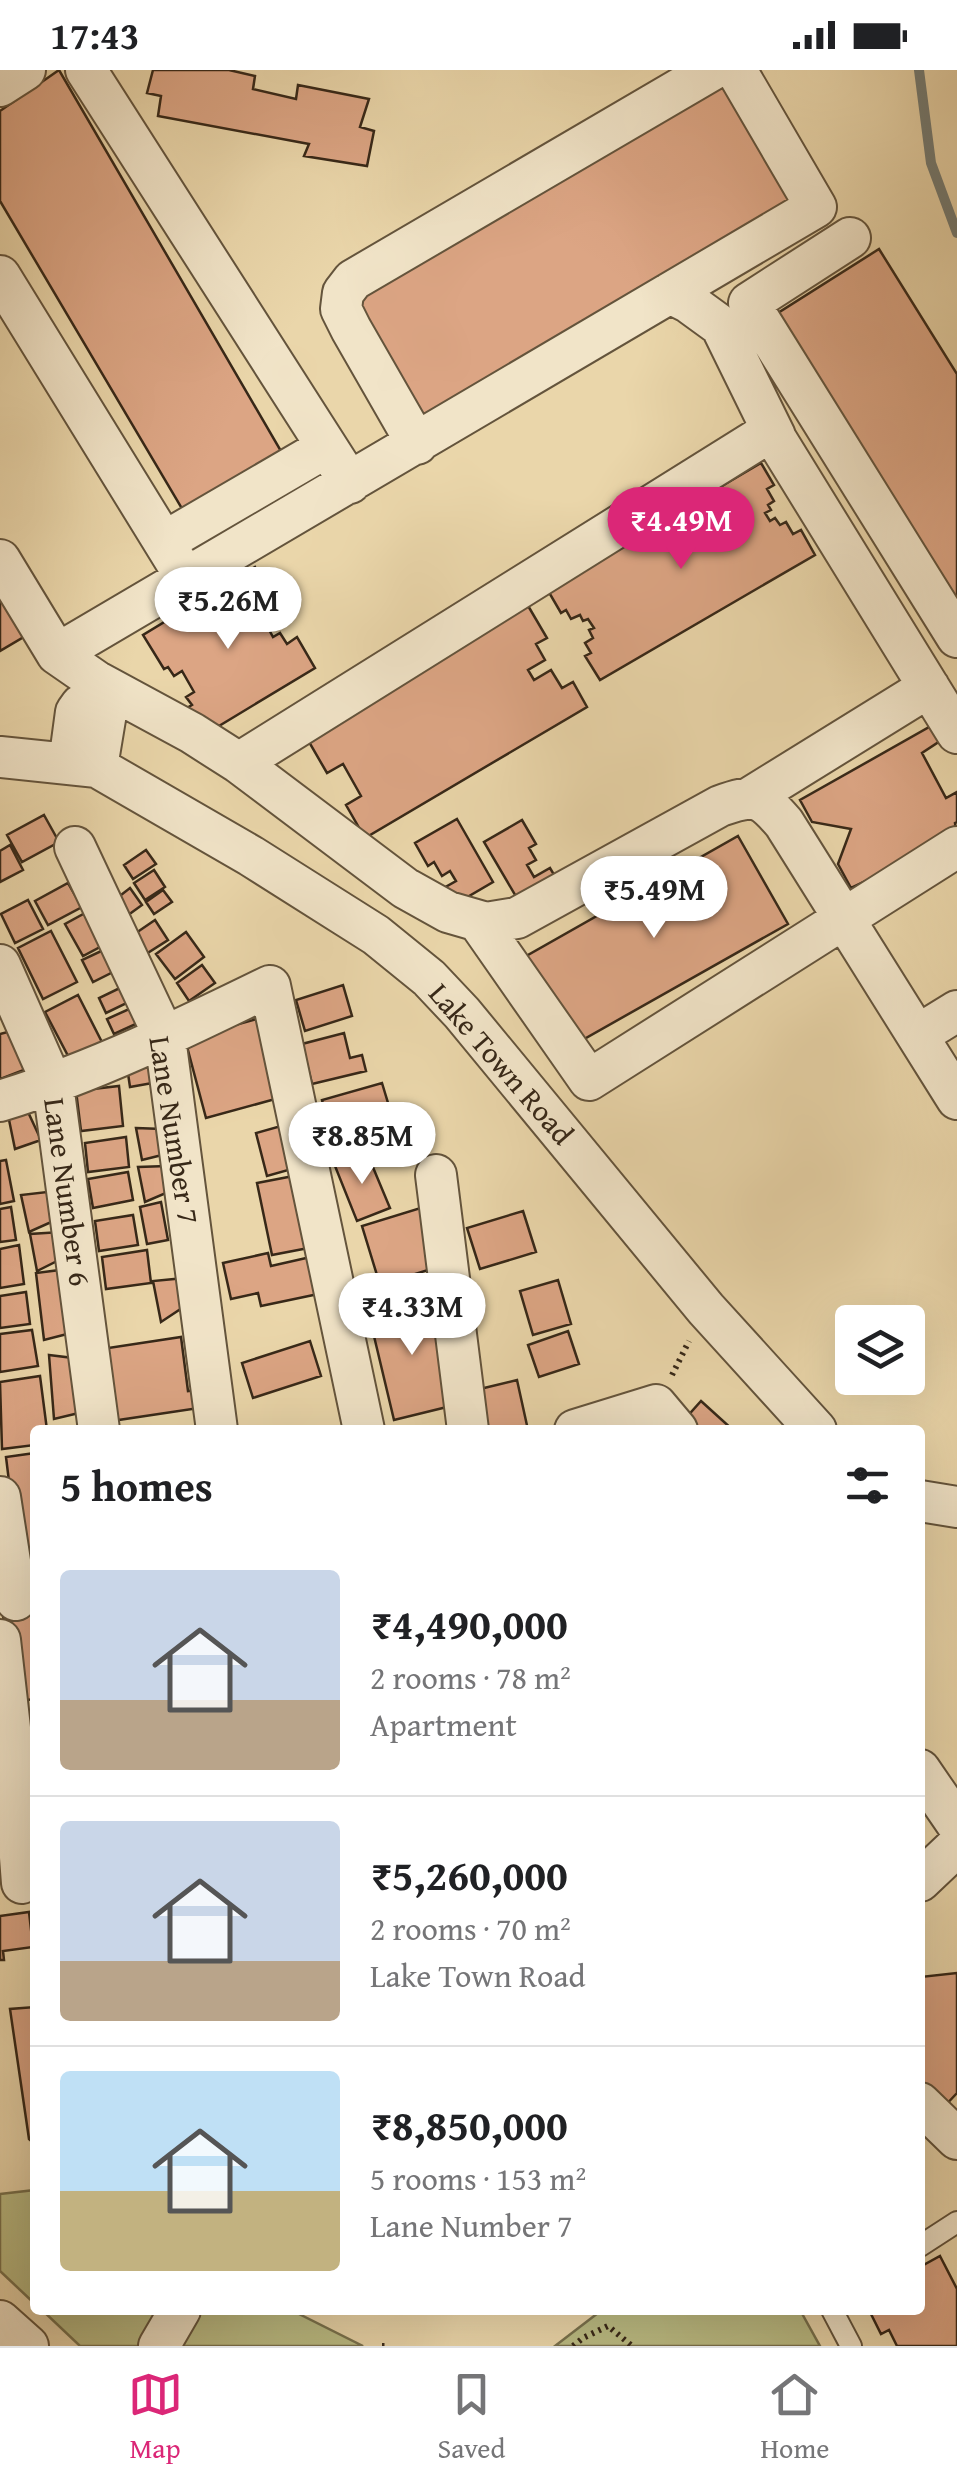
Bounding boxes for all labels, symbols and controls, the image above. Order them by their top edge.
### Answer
text: 17:43 [50,7,140,63]
pin: ₹4.49M [600,487,762,572]
text: ₹4.49M [630,496,732,543]
pin: ₹5.26M [147,567,309,652]
text: ₹5.26M [177,576,279,623]
pin: ₹5.49M [573,856,735,941]
text: ₹5.49M [603,865,705,912]
street label: Lake Town Road [419,973,585,1154]
street label: Lane Number 7 [138,1033,212,1227]
street label: Lane Number 6 [33,1095,103,1289]
pin: ₹8.85M [281,1102,443,1187]
text: ₹8.85M [311,1111,413,1158]
pin: ₹4.33M [331,1273,493,1358]
text: ₹4.33M [361,1282,463,1329]
map controls [835,1305,925,1395]
button: layers [835,1305,925,1395]
text: 5 homes [60,1455,213,1516]
icon: filters [840,1458,895,1513]
text: ₹4,490,000 [370,1593,568,1654]
icon: home [140,1610,260,1730]
text: 2 rooms · 78 m² [370,1654,571,1701]
text: Apartment [370,1701,517,1748]
text: ₹5,260,000 [370,1844,568,1905]
icon: home [140,1861,260,1981]
text: 2 rooms · 70 m² [370,1905,571,1952]
text: Lake Town Road [370,1952,586,1999]
text: ₹8,850,000 [370,2094,568,2155]
icon: home [140,2111,260,2231]
text: 5 rooms · 153 m² [370,2155,586,2202]
text: Lane Number 7 [370,2202,572,2249]
tab: Map [128,2367,183,2468]
tab: Saved [438,2367,505,2468]
tab: Home [761,2367,829,2468]

